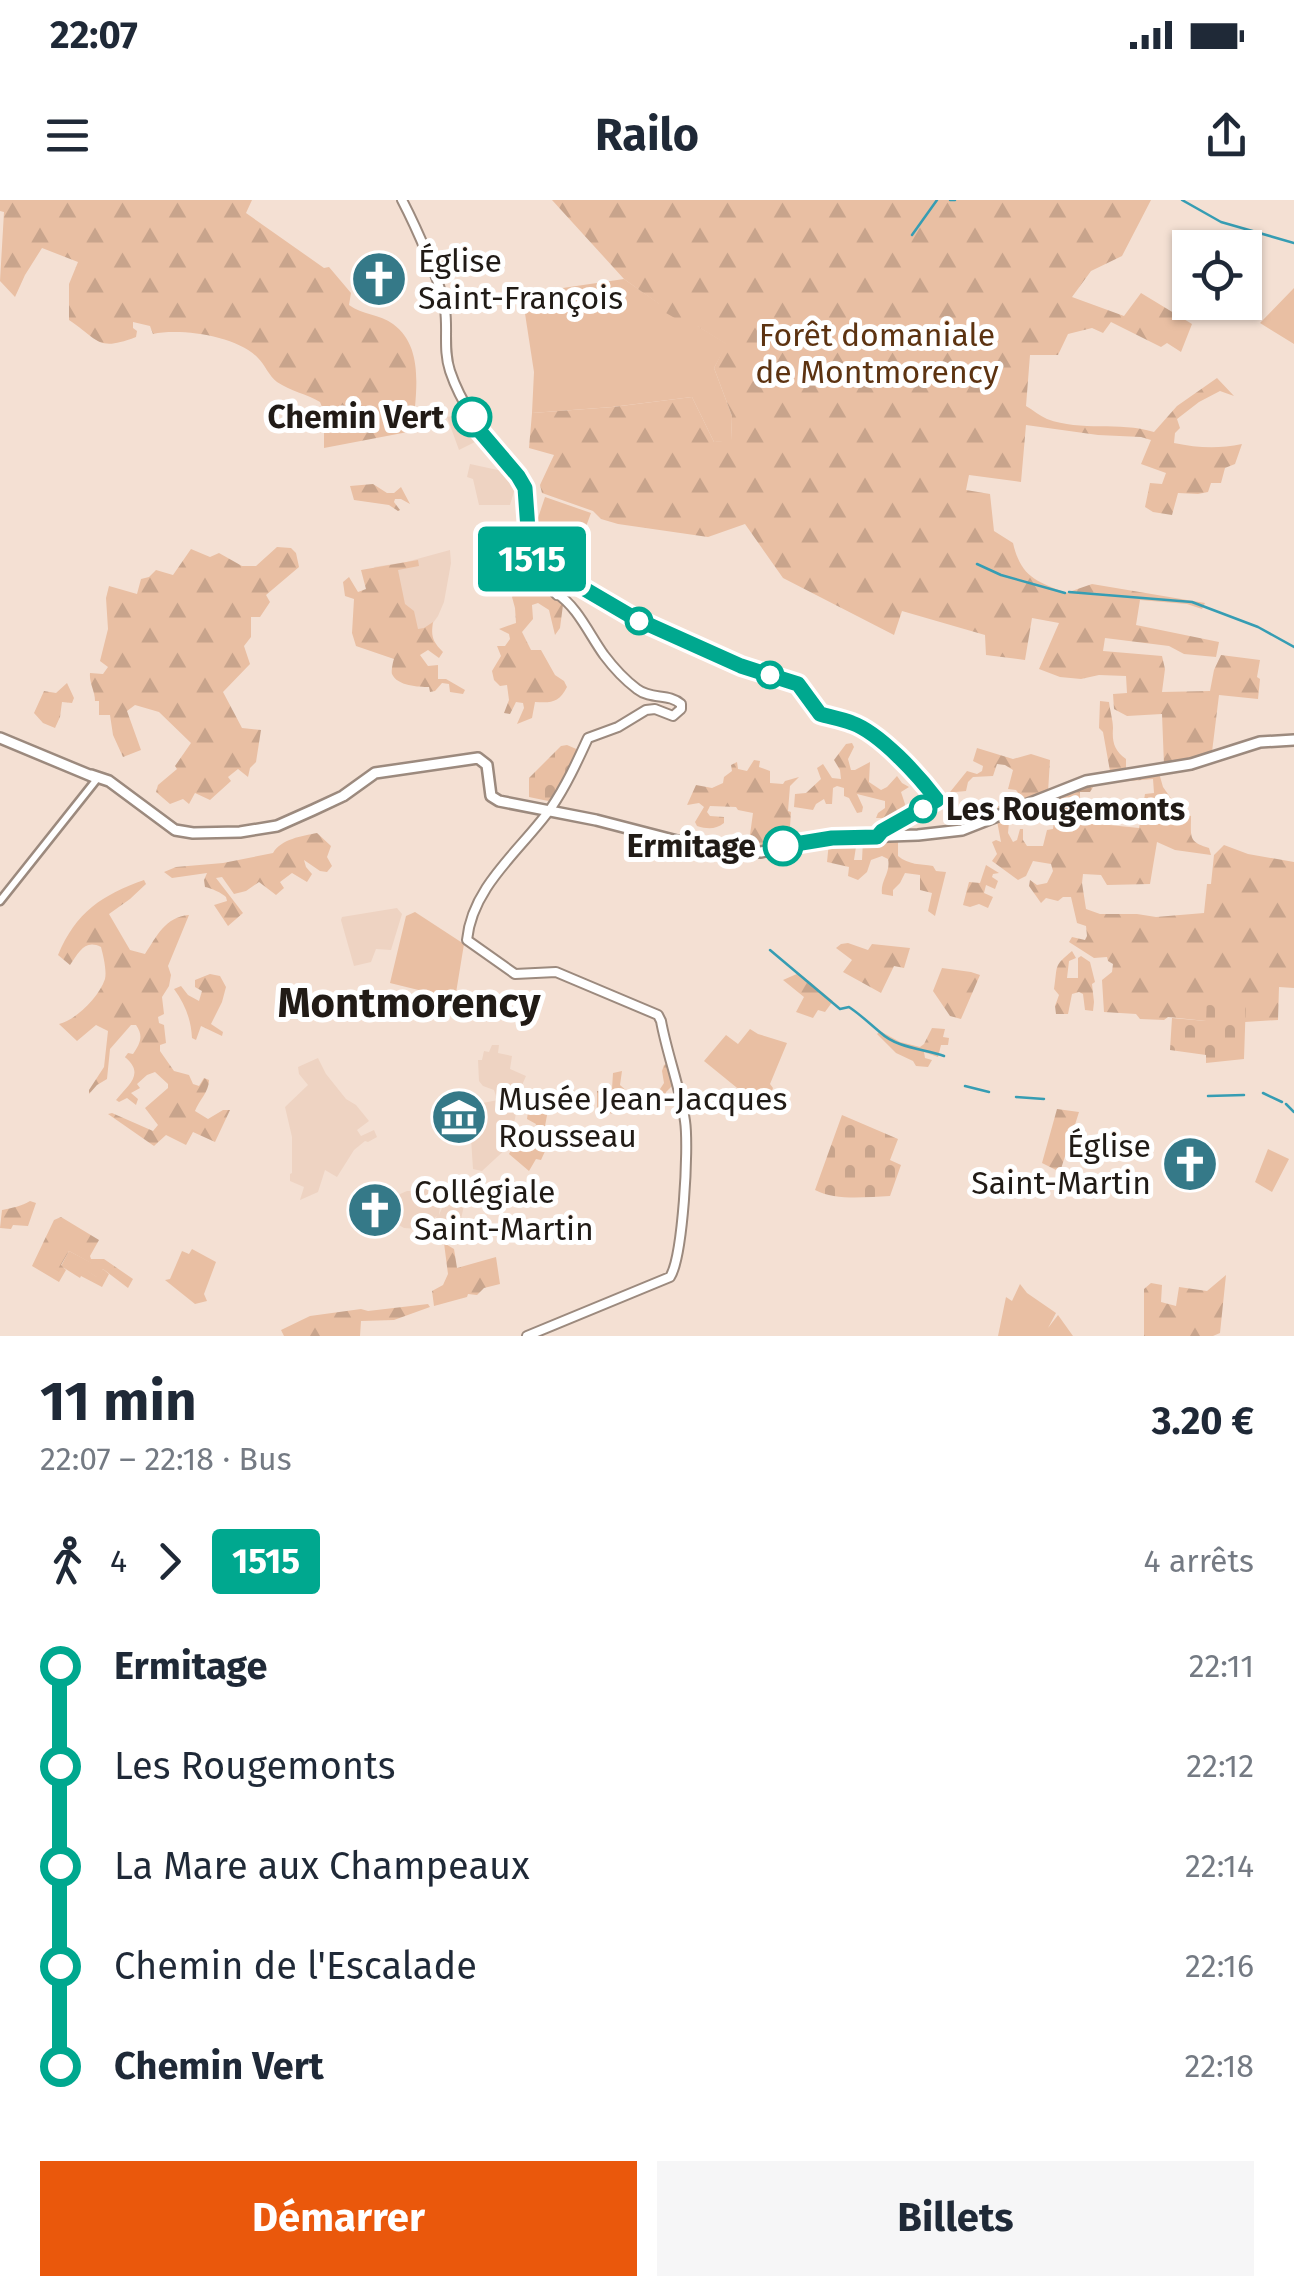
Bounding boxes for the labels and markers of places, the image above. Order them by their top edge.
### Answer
place label: Église Saint-François [418,242,623,317]
church icon: Église Saint-François [349,249,409,309]
place label: Chemin Vert [267,398,445,436]
marker: Chemin Vert [453,398,491,436]
unlabelled marker [626,608,652,634]
unlabelled marker [757,662,783,688]
place label: Les Rougemonts [946,790,1185,828]
marker: Les Rougemonts [910,796,936,822]
place label: Ermitage [627,827,756,865]
marker: Ermitage [764,827,802,865]
place label: Musée Jean-Jacques Rousseau [498,1080,787,1155]
museum icon: Musée Jean-Jacques Rousseau [429,1087,489,1147]
place label: Église Saint-Martin [971,1127,1151,1202]
church icon: Église Saint-Martin [1160,1134,1220,1194]
place label: Collégiale Saint-Martin [414,1173,594,1248]
church icon: Collégiale Saint-Martin [345,1180,405,1240]

